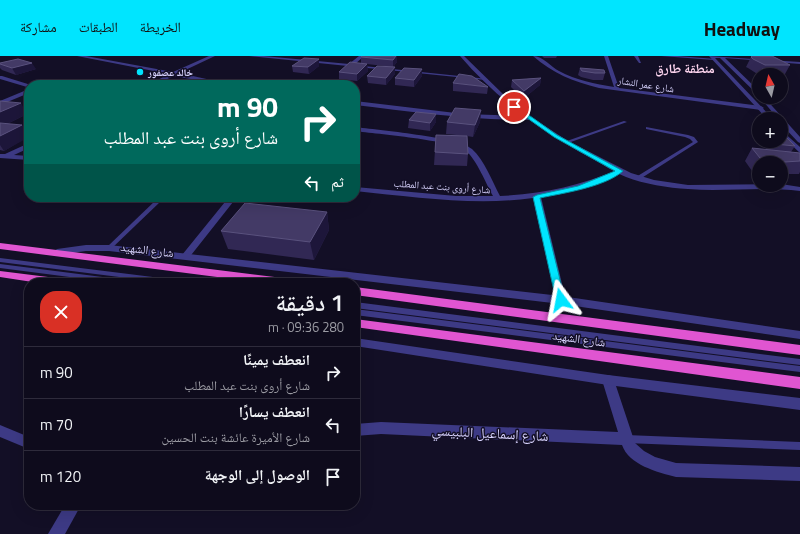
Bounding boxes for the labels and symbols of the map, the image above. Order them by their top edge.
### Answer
district label: منطقة طارق [655,58,715,78]
place label: خالد عصفور [147,65,193,80]
marker: خالد عصفور [135,67,145,77]
north arrow [752,68,788,104]
street label: شارع عمر النشار [616,72,676,96]
pin [497,90,531,124]
street label: شارع أروى بنت عبد المطلب [393,176,491,197]
street label: شارع الشهيد [119,237,175,262]
position arrow [540,279,582,321]
street label: شارع الشهيد [551,325,607,352]
street label: شارع إسماعيل البلبيسي [431,419,549,448]

